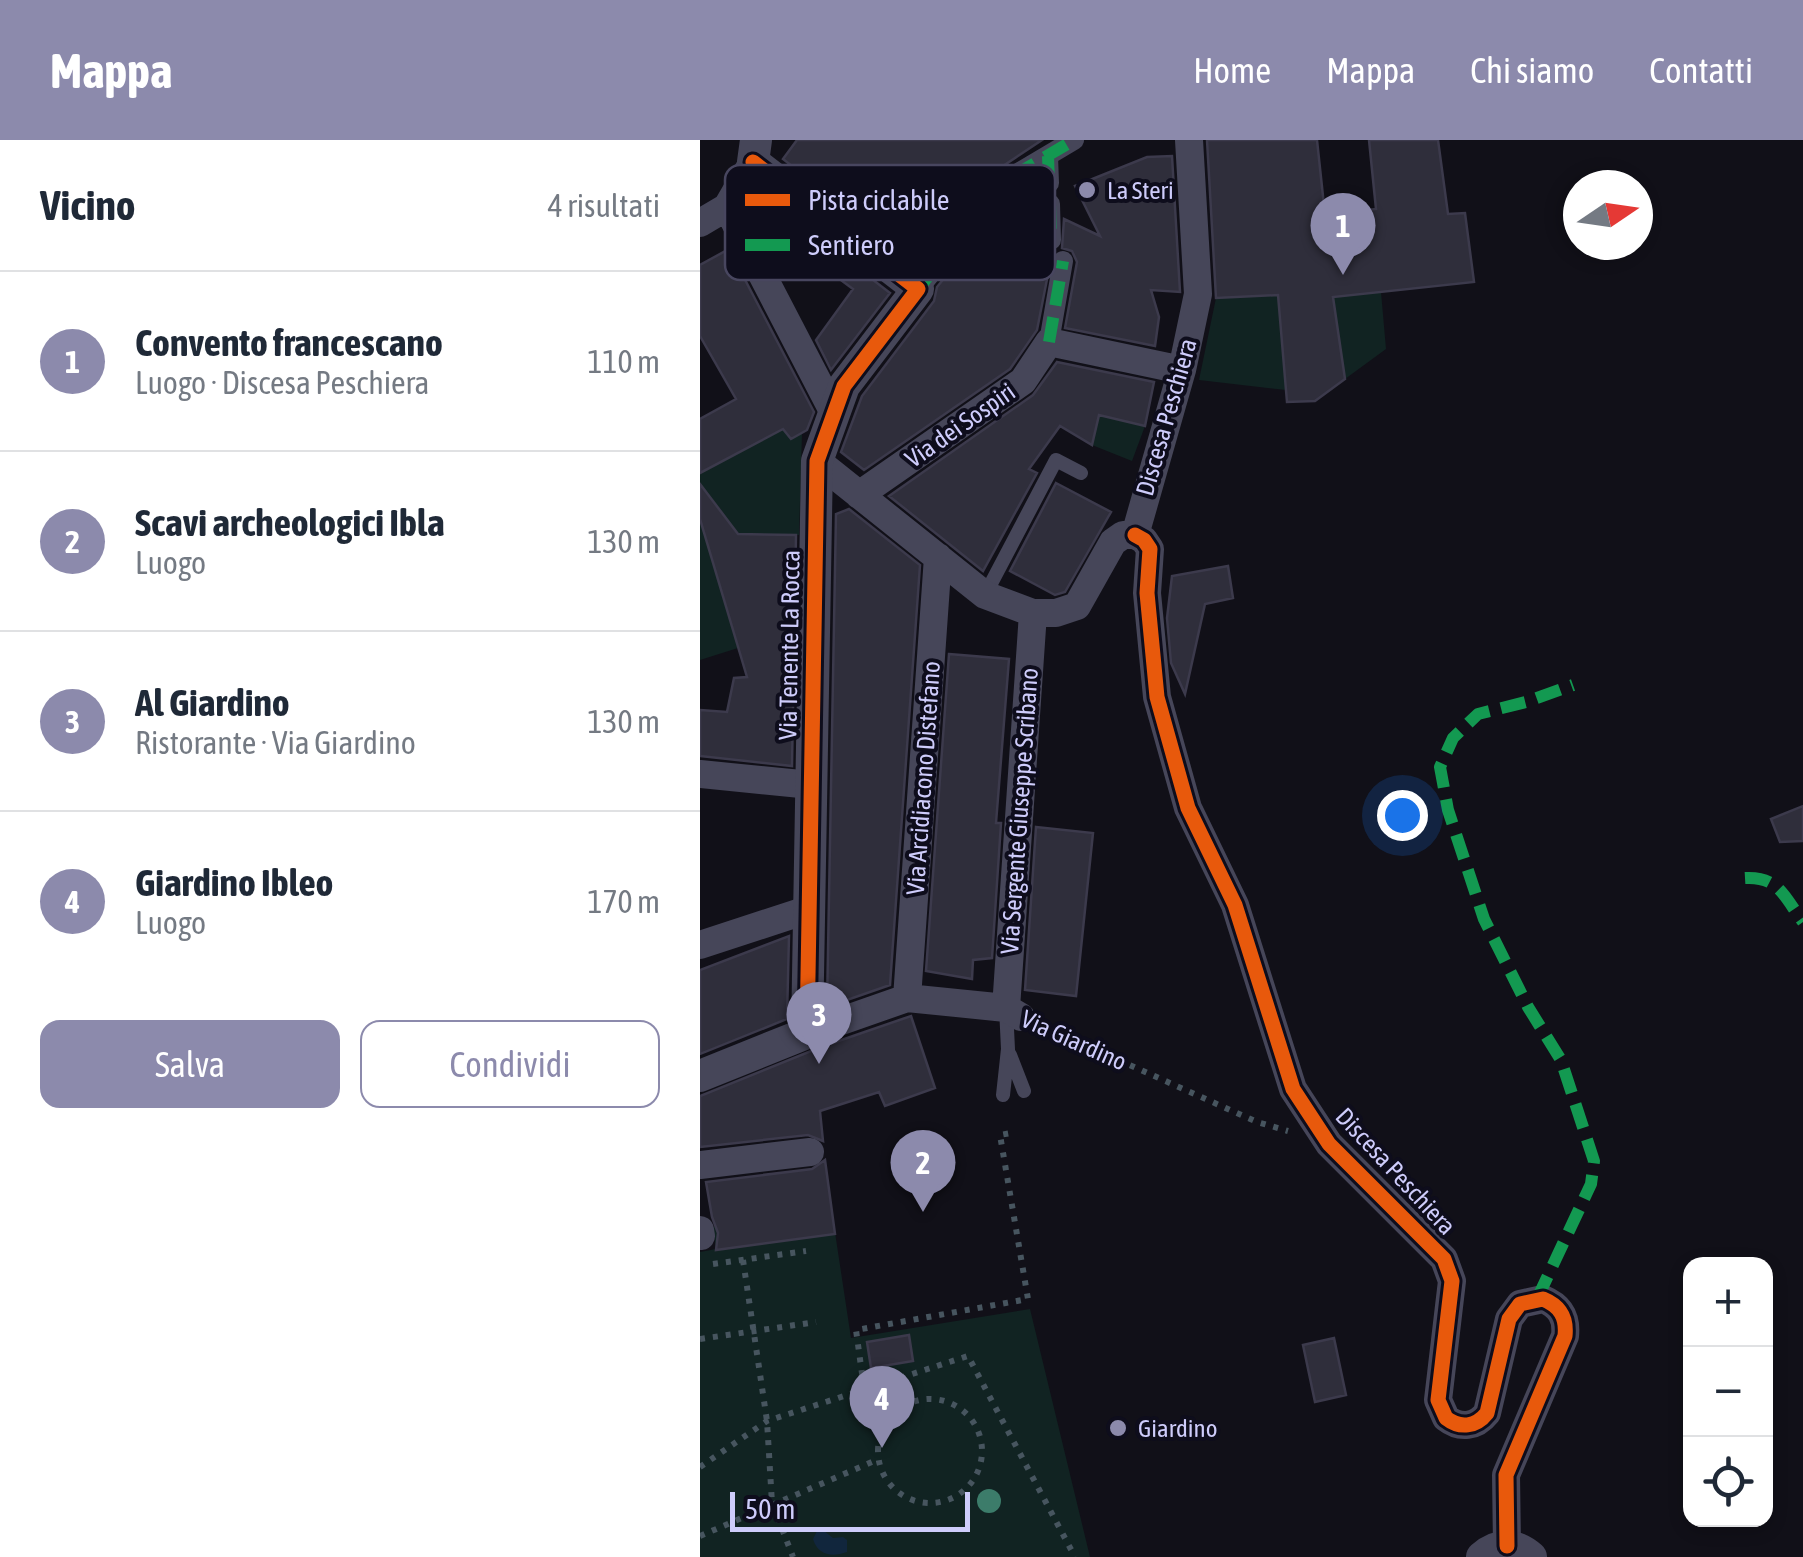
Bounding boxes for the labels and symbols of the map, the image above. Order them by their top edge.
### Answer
legend [725,165,1055,280]
north arrow [1563,170,1653,260]
place label: La Steri [1107,176,1174,204]
marker: La Steri [1076,179,1098,201]
text: Pista ciclabile [808,184,950,216]
pin: 1 [1310,192,1376,275]
text: Sentiero [808,229,895,261]
street label: Discesa Peschiera [1130,335,1202,499]
street label: Via dei Sospiri [900,377,1020,473]
street label: Via Tenente La Rocca [773,550,805,740]
street label: Via Arcidiacono Distefano [901,660,945,896]
street label: Via Sergente Giuseppe Scribano [995,667,1043,955]
your location [1377,790,1428,841]
pin: 3 [786,982,852,1064]
street label: Via Giardino [1017,1004,1131,1076]
street label: Discesa Peschiera [1330,1102,1462,1240]
pin: 2 [890,1130,956,1212]
pin: 4 [850,1366,914,1448]
place label: Giardino [1138,1414,1217,1442]
marker: Giardino [1107,1417,1129,1439]
scale bar [730,1487,970,1532]

